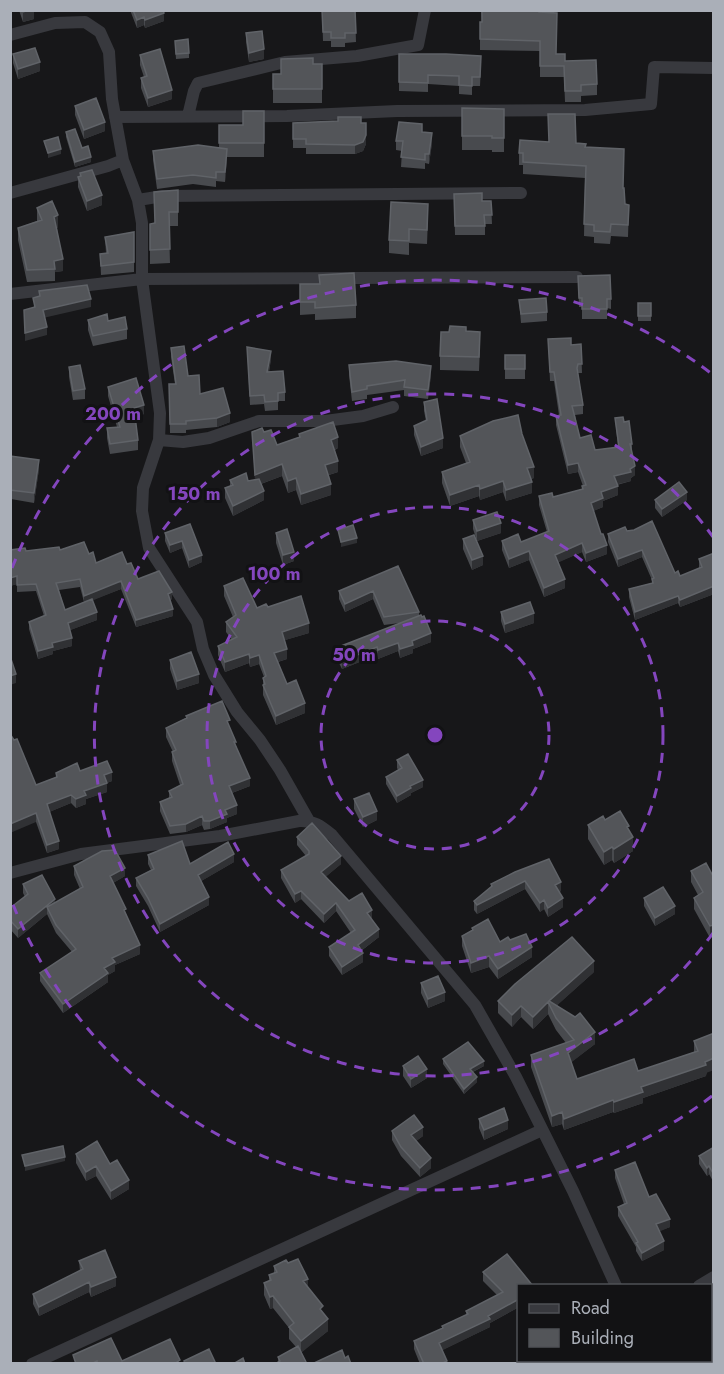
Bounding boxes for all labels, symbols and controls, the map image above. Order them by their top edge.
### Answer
text: 200 m [85,401,141,427]
text: 150 m [168,481,220,507]
text: 100 m [247,561,301,587]
text: 50 m [332,642,376,668]
centre of rings [425,725,445,745]
legend [517,1284,712,1362]
text: Road [571,1295,610,1321]
text: Building [571,1325,634,1351]

